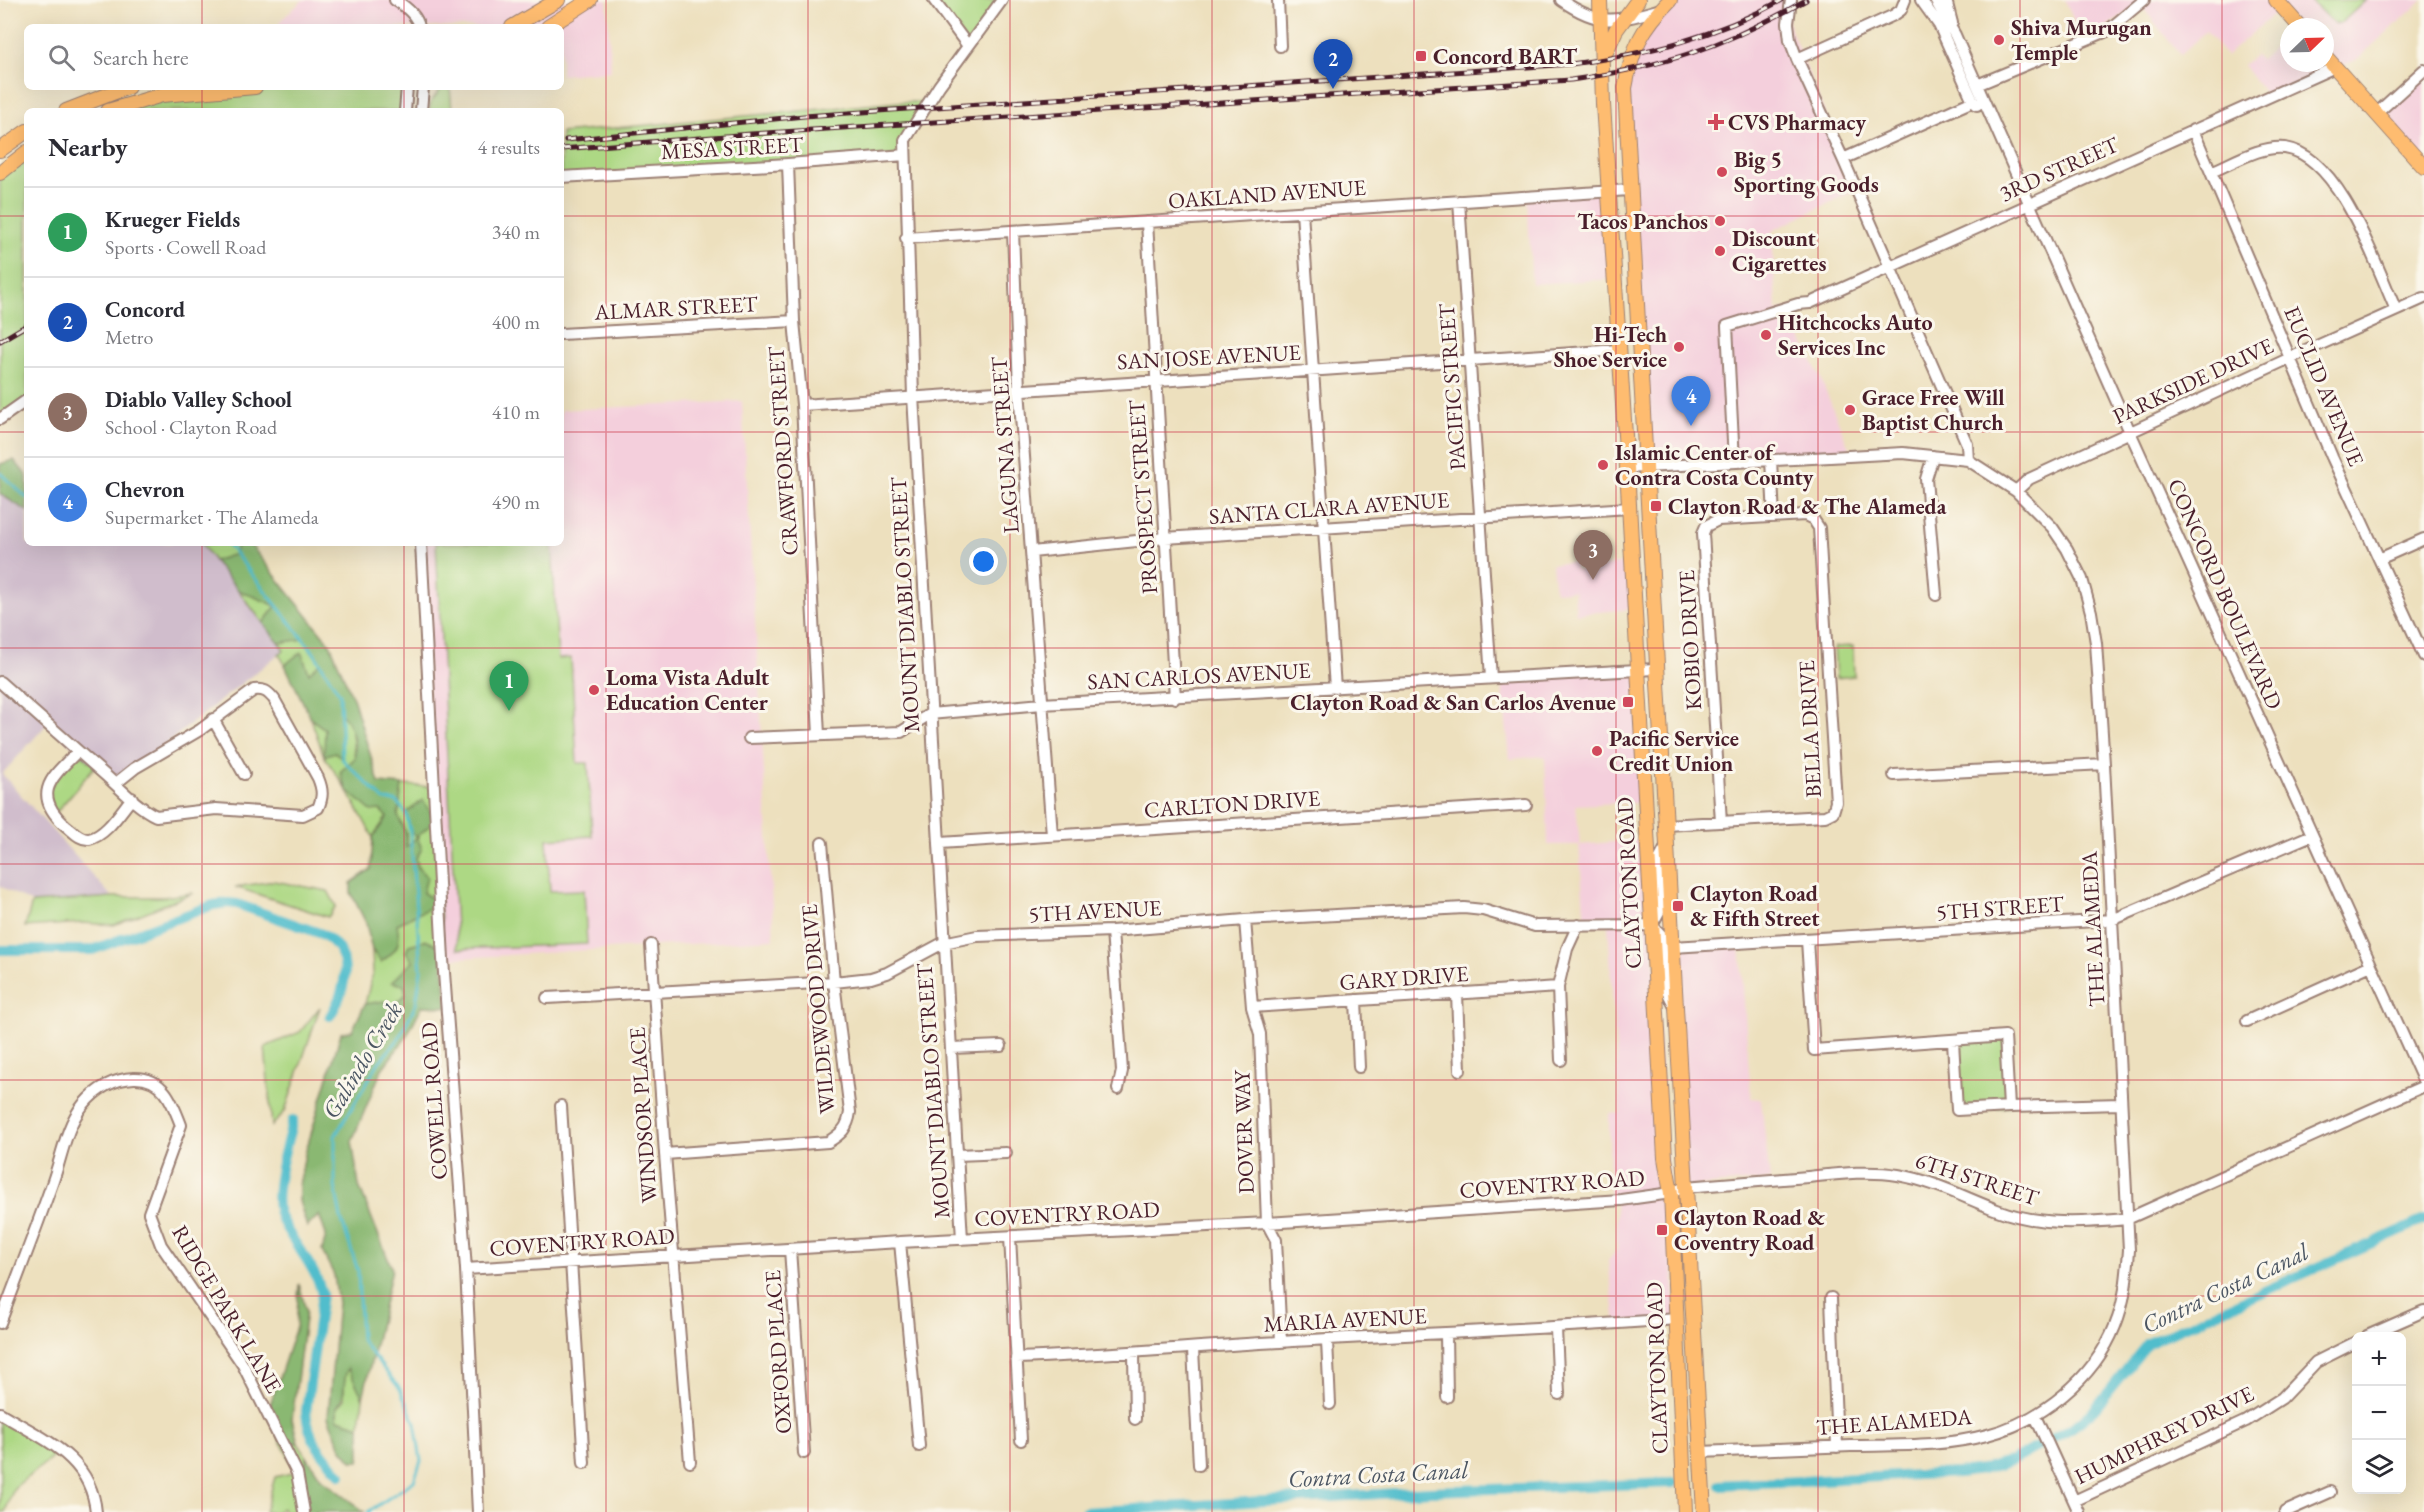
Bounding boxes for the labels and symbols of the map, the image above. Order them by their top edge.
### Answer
place label: Shiva Murugan Temple [2011,13,2152,67]
north arrow [2280,18,2334,72]
marker: Shiva Murugan Temple [1992,33,2006,47]
pin: 2 [1314,40,1352,89]
place label: Concord BART [1433,42,1578,71]
marker: Concord BART [1414,49,1428,63]
place label: CVS Pharmacy [1728,108,1866,137]
marker: CVS Pharmacy [1709,115,1723,129]
street label: MESA STREET [660,130,804,166]
street label: 3RD STREET [1995,130,2123,208]
place label: Big 5 Sporting Goods [1734,145,1879,199]
marker: Big 5 Sporting Goods [1715,165,1729,179]
street label: OAKLAND AVENUE [1167,173,1367,215]
place label: Tacos Panchos [1577,207,1708,236]
marker: Tacos Panchos [1713,214,1727,228]
place label: Discount Cigarettes [1732,224,1826,278]
marker: Discount Cigarettes [1713,244,1727,258]
street label: ALMAR STREET [593,289,759,327]
street label: EUCLID AVENUE [2277,302,2371,470]
street label: PACIFIC STREET [1432,303,1472,471]
place label: Hitchcocks Auto Services Inc [1778,308,1933,362]
place label: Hi-Tech Shoe Service [1554,320,1667,374]
marker: Hitchcocks Auto Services Inc [1759,328,1773,342]
street label: PARKSIDE DRIVE [2108,331,2278,431]
street label: SAN JOSE AVENUE [1116,338,1302,376]
marker: Hi-Tech Shoe Service [1672,340,1686,354]
street label: CRAWFORD STREET [761,345,805,556]
street label: LAGUNA STREET [984,355,1026,534]
pin: 4 [1672,376,1710,426]
place label: Grace Free Will Baptist Church [1862,383,2005,437]
street label: PROSPECT STREET [1122,399,1164,595]
marker: Grace Free Will Baptist Church [1843,403,1857,417]
place label: Islamic Center of Contra Costa County [1615,438,1814,492]
marker: Islamic Center of Contra Costa County [1596,458,1610,472]
street label: CONCORD BOULEVARD [2161,474,2289,714]
street label: MOUNT DIABLO STREET [884,476,926,734]
street label: SANTA CLARA AVENUE [1208,485,1450,531]
place label: Clayton Road & The Alameda [1668,492,1947,521]
marker: Clayton Road & The Alameda [1649,499,1663,513]
pin: 3 [1574,530,1612,580]
your location [969,547,998,576]
street label: KOBIO DRIVE [1672,569,1708,711]
street label: SAN CARLOS AVENUE [1087,656,1311,696]
street label: BELLA DRIVE [1792,660,1828,798]
pin: 1 [490,662,528,711]
place label: Loma Vista Adult Education Center [606,663,770,717]
marker: Loma Vista Adult Education Center [587,683,601,697]
place label: Clayton Road & San Carlos Avenue [1290,688,1616,717]
marker: Clayton Road & San Carlos Avenue [1621,695,1635,709]
place label: Pacific Service Credit Union [1609,724,1739,778]
marker: Pacific Service Credit Union [1590,744,1604,758]
street label: CARLTON DRIVE [1143,783,1321,825]
street label: CLAYTON ROAD [1610,796,1648,970]
street label: THE ALAMEDA [2074,850,2112,1008]
place label: Clayton Road & Fifth Street [1690,879,1820,933]
street label: 5TH STREET [1935,889,2065,927]
street label: 5TH AVENUE [1028,893,1162,929]
marker: Clayton Road & Fifth Street [1671,899,1685,913]
street label: WILDEWOOD DRIVE [794,903,842,1115]
street label: GARY DRIVE [1339,959,1469,997]
street label: MOUNT DIABLO STREET [910,962,956,1220]
water label: Galindo Creek [315,996,409,1124]
street label: COWELL ROAD [414,1021,454,1181]
street label: WINDSOR PLACE [622,1026,664,1204]
street label: DOVER WAY [1227,1069,1261,1194]
street label: 6TH STREET [1912,1145,2042,1213]
street label: COVENTRY ROAD [1458,1163,1646,1205]
street label: COVENTRY ROAD [974,1195,1160,1233]
place label: Clayton Road & Coventry Road [1674,1203,1825,1257]
street label: RIDGE PARK LANE [165,1220,289,1398]
street label: COVENTRY ROAD [488,1221,676,1263]
marker: Clayton Road & Coventry Road [1655,1223,1669,1237]
water label: Contra Costa Canal [2137,1235,2314,1340]
street label: OXFORD PLACE [758,1269,798,1435]
street label: CLAYTON ROAD [1640,1281,1674,1455]
street label: MARIA AVENUE [1263,1301,1427,1339]
street label: HUMPHREY DRIVE [2070,1379,2258,1491]
street label: THE ALAMEDA [1815,1402,1974,1442]
water label: Contra Costa Canal [1287,1454,1470,1494]

